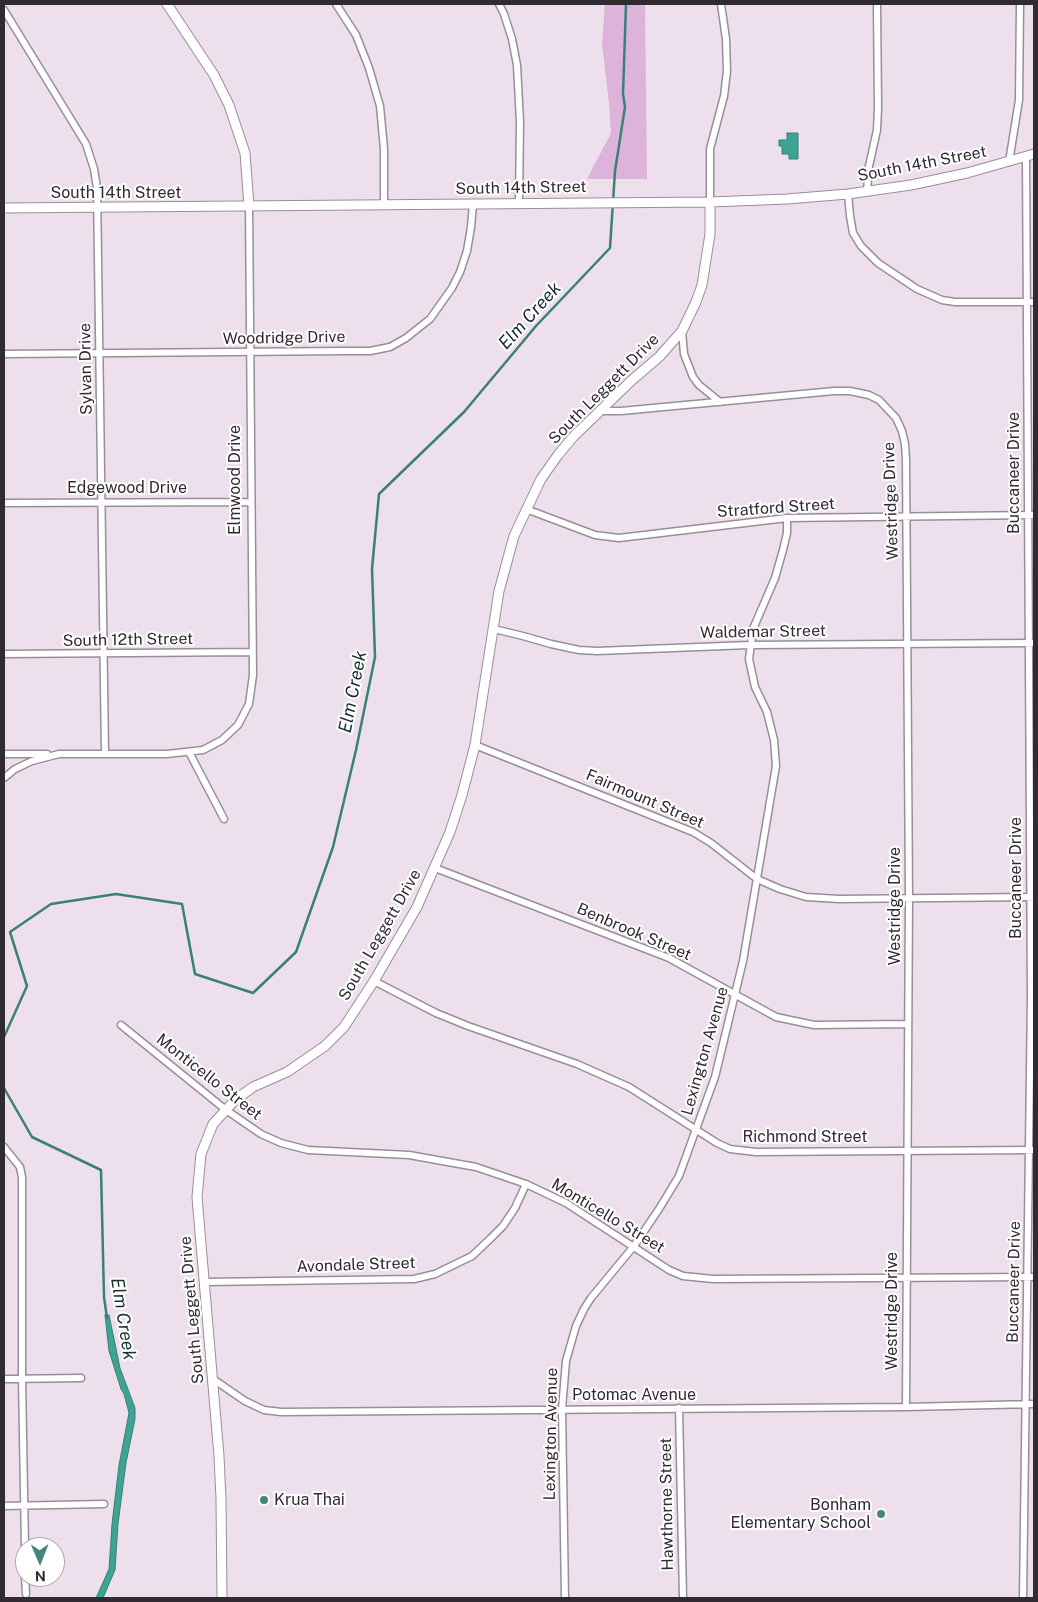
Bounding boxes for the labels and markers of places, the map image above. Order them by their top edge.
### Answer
place label: Krua Thai [274,1490,345,1510]
marker: Krua Thai [258,1494,270,1506]
place label: Bonham Elementary School [731,1495,871,1533]
marker: Bonham Elementary School [875,1508,887,1520]

